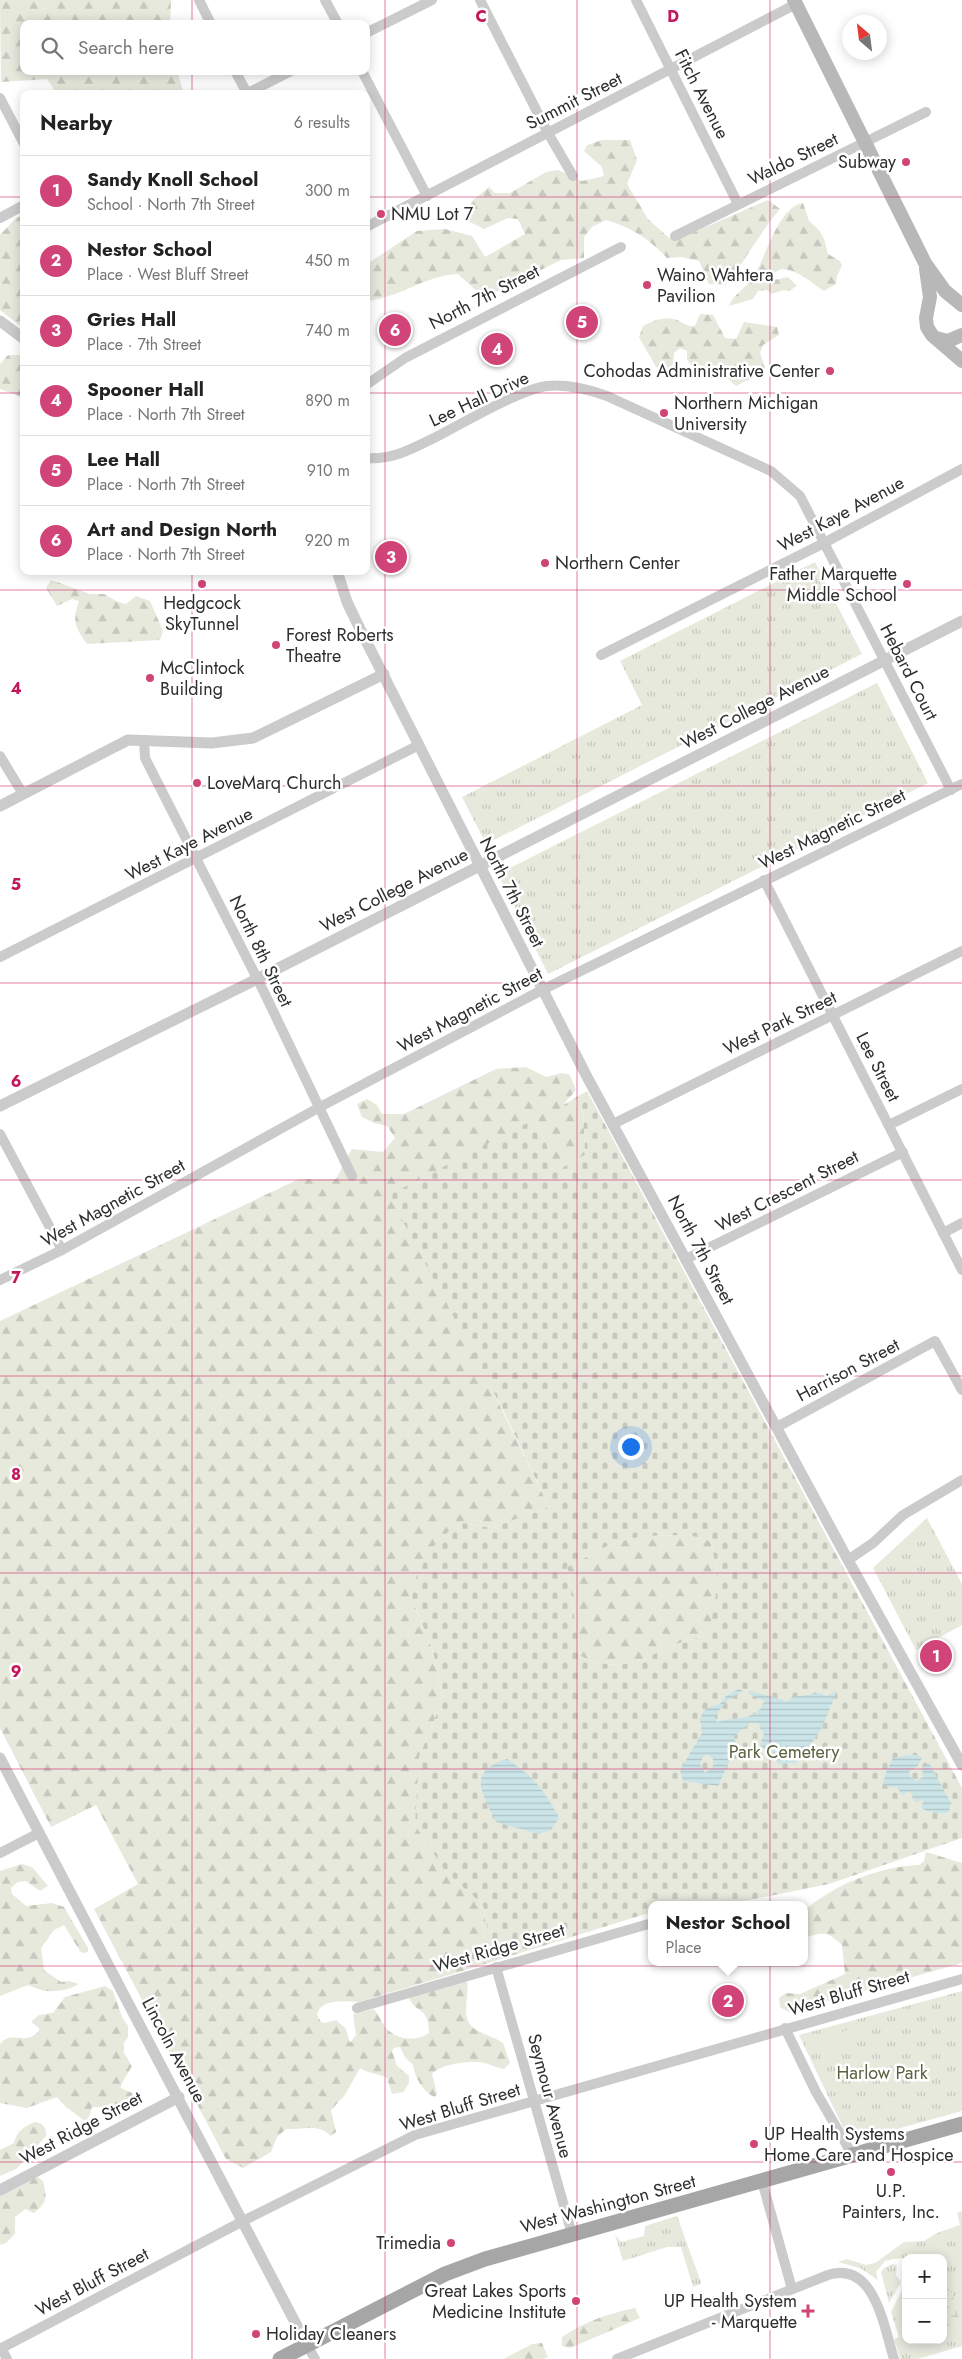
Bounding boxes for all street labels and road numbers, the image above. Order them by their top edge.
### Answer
street label: Fitch Avenue [668,45,736,143]
street label: Summit Street [521,65,627,136]
street label: Waldo Street [744,126,843,192]
street label: North 7th Street [424,258,544,336]
street label: Lee Hall Drive [425,365,533,433]
street label: West Kaye Avenue [773,470,909,558]
street label: Hebard Court [874,619,945,725]
street label: West College Avenue [676,658,834,756]
street label: West Magnetic Street [754,782,911,876]
street label: West Kaye Avenue [121,801,257,887]
street label: North 7th Street [473,832,551,952]
street label: West College Avenue [315,841,473,939]
street label: North 8th Street [223,891,300,1012]
street label: West Magnetic Street [393,960,548,1059]
street label: West Park Street [719,984,842,1062]
street label: Lee Street [849,1028,907,1107]
street label: West Crescent Street [711,1143,864,1238]
street label: West Magnetic Street [36,1152,190,1253]
street label: North 7th Street [661,1191,741,1310]
street label: Harrison Street [792,1332,905,1408]
street label: West Ridge Street [430,1917,568,1979]
street label: West Bluff Street [785,1963,913,2023]
street label: Lincoln Avenue [135,1993,213,2107]
street label: Seymour Avenue [521,2031,579,2161]
street label: West Bluff Street [396,2076,524,2138]
street label: West Ridge Street [15,2084,148,2171]
street label: West Washington Street [518,2168,699,2240]
street label: West Bluff Street [31,2241,154,2323]

